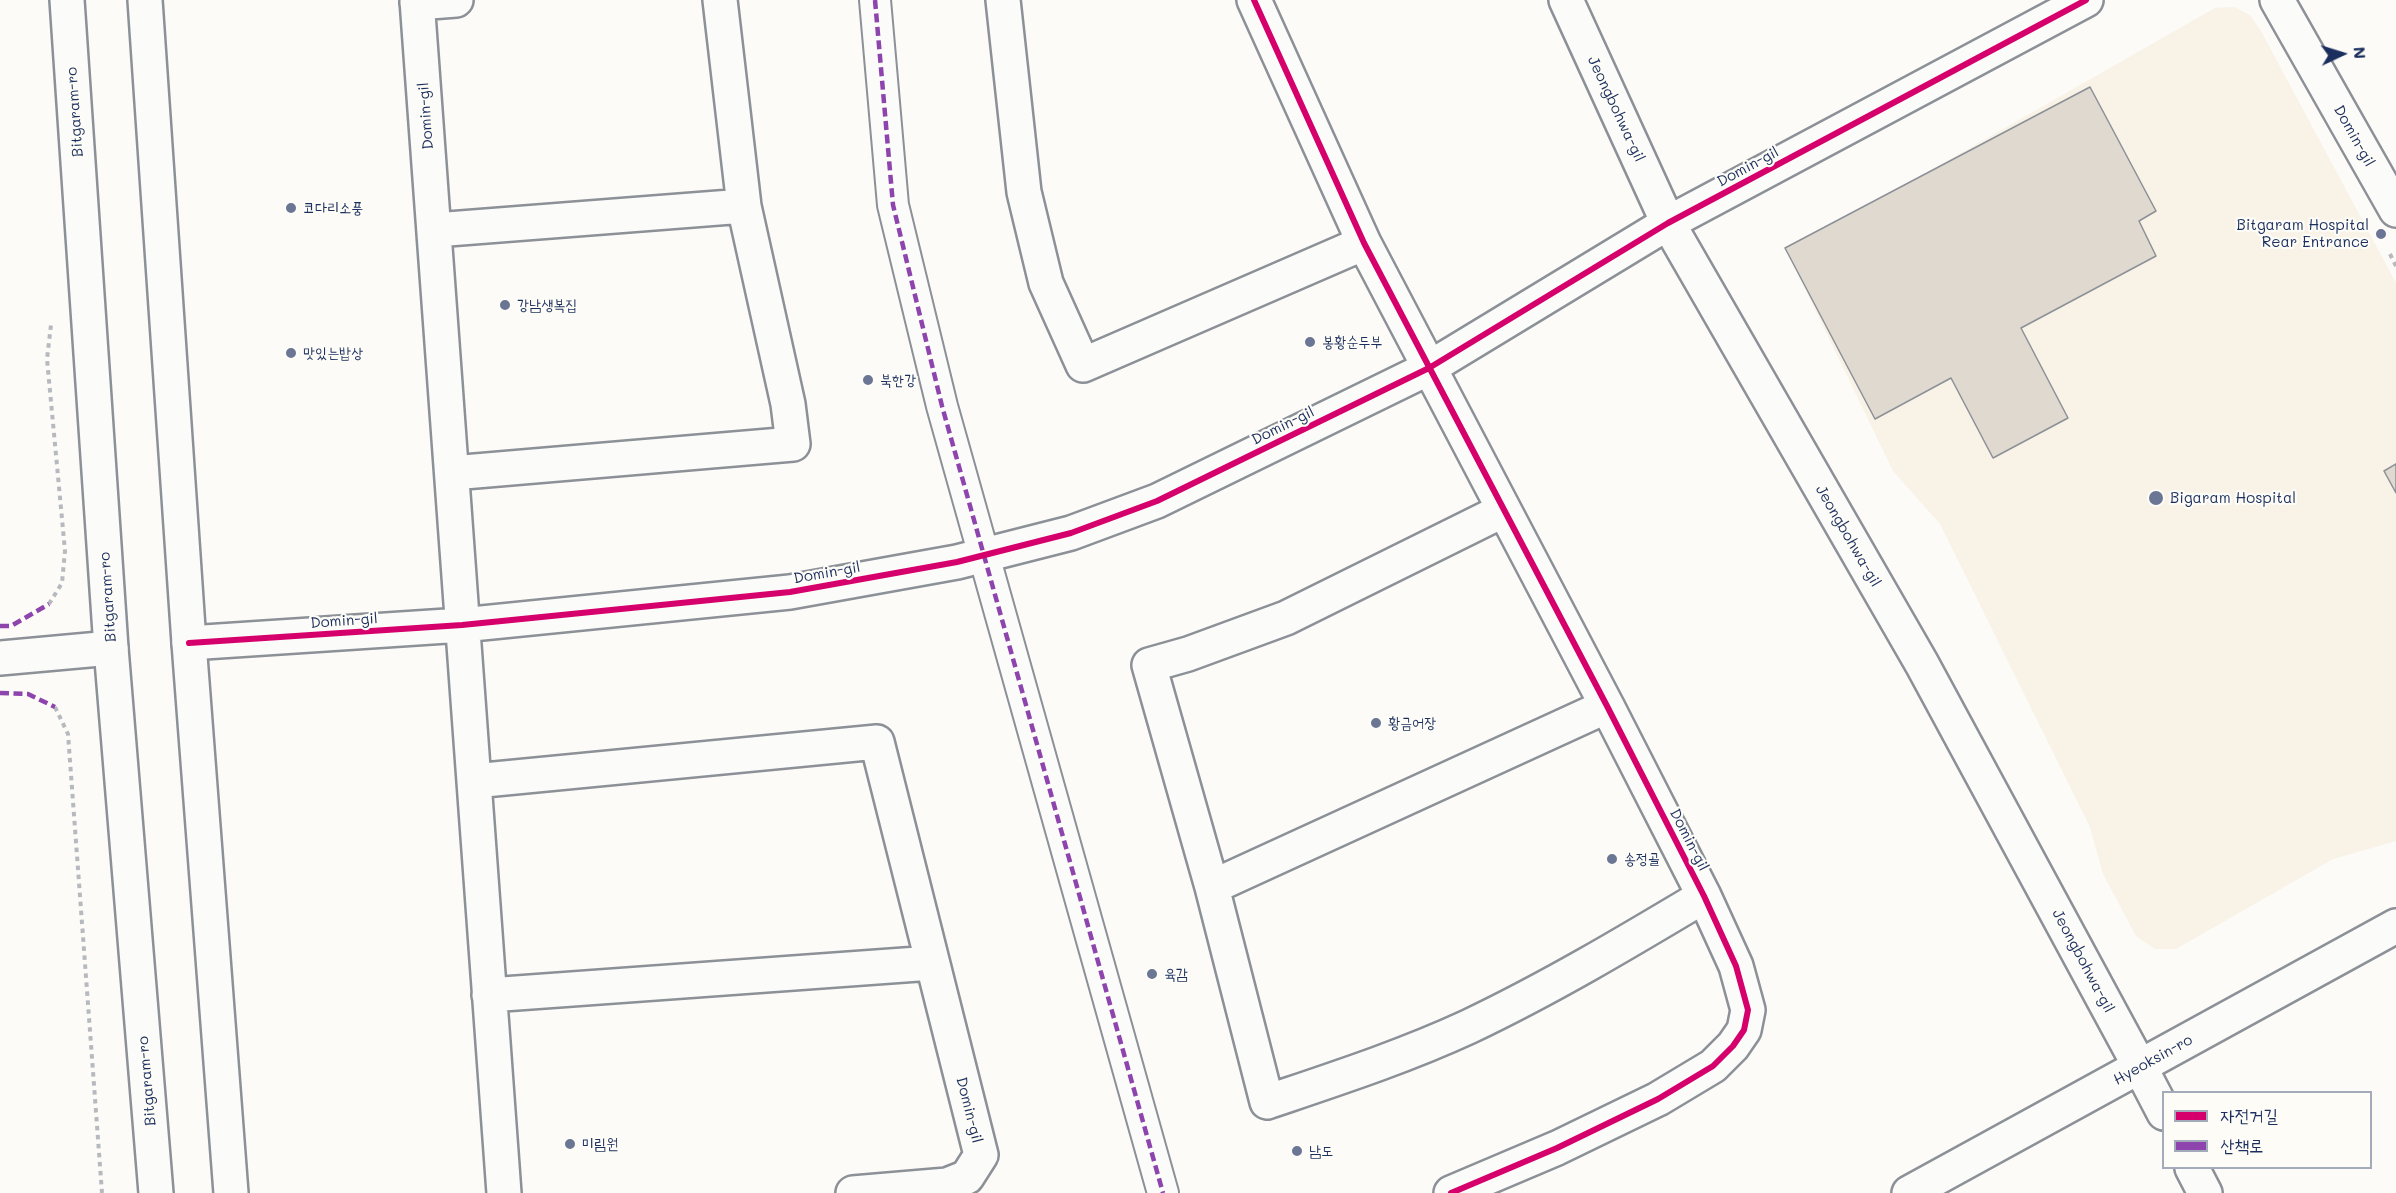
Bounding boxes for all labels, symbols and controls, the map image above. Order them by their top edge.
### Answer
north arrow [2312,24,2372,84]
text: N [2350,46,2371,60]
street label: Jeongbohwa-gil [1584,53,1648,165]
street label: Bitgaram-ro [63,66,87,158]
street label: Domin-gil [415,82,437,150]
street label: Domin-gil [2330,102,2378,170]
street label: Domin-gil [1714,143,1782,191]
place label: 코다리소풍 [303,199,363,217]
marker: 코다리소풍 [284,201,298,215]
place label: Bitgaram Hospital Rear Entrance [2236,216,2369,251]
marker: Bitgaram Hospital Rear Entrance [2374,227,2388,241]
place label: 강남생복집 [517,296,577,314]
marker: 강남생복집 [498,298,512,312]
place label: 봉황순두부 [1322,333,1382,351]
marker: 봉황순두부 [1303,335,1317,349]
place label: 맛있는밥상 [303,344,363,362]
marker: 맛있는밥상 [284,346,298,360]
place label: 북한강 [880,371,916,389]
marker: 북한강 [861,373,875,387]
street label: Domin-gil [1249,403,1317,449]
street label: Jeongbohwa-gil [1812,482,1884,590]
marker: Bigaram Hospital [2147,489,2165,507]
place label: Bigaram Hospital [2170,489,2296,507]
street label: Bitgaram-ro [96,551,120,643]
street label: Domin-gil [792,558,862,588]
street label: Domin-gil [310,610,378,632]
place label: 황금어장 [1388,714,1436,732]
marker: 황금어장 [1369,716,1383,730]
street label: Domin-gil [1666,806,1712,874]
place label: 송정골 [1624,850,1660,868]
marker: 송정골 [1605,852,1619,866]
street label: Jeongbohwa-gil [2048,906,2118,1016]
place label: 육감 [1164,965,1188,983]
marker: 육감 [1145,967,1159,981]
street label: Hyeoksin-ro [2110,1031,2196,1089]
street label: Bitgaram-ro [134,1035,160,1127]
street label: Domin-gil [952,1075,986,1145]
legend [2162,1091,2372,1169]
text: 자전거길 [2220,1103,2278,1127]
text: 산책로 [2220,1133,2263,1157]
place label: 미림원 [582,1135,618,1153]
marker: 미림원 [563,1137,577,1151]
place label: 남도 [1309,1142,1333,1160]
marker: 남도 [1290,1144,1304,1158]

